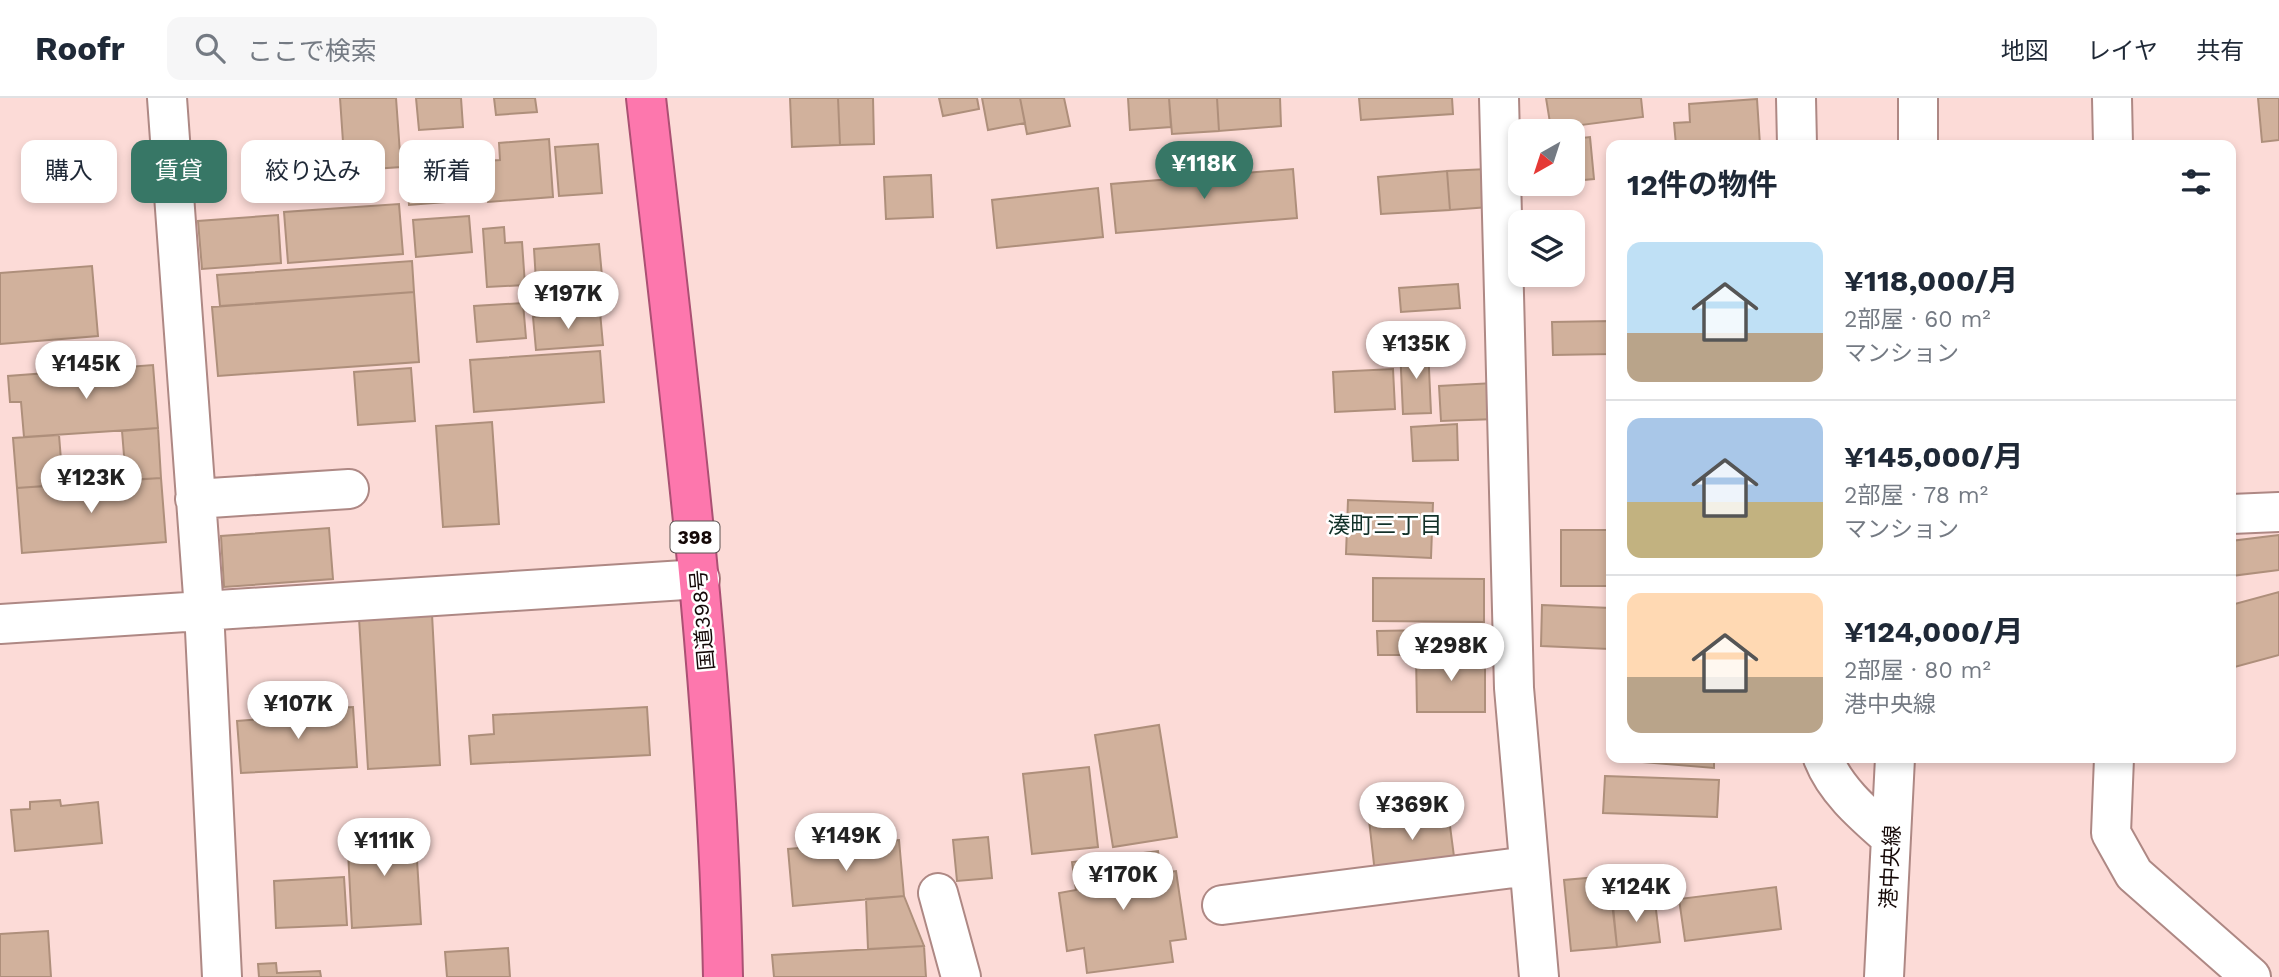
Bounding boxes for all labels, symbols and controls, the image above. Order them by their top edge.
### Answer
search box [167,17,657,80]
text: Roofr [35,29,125,68]
icon: search [191,29,229,67]
text: ここで検索 [247,36,377,66]
text: 地図 [2001,37,2049,65]
text: レイヤ [2087,37,2158,65]
text: 共有 [2196,37,2244,65]
north arrow [1508,119,1586,196]
map controls [1508,119,1585,287]
chip: 購入 [21,140,117,203]
chip: 賃貸 [131,140,227,203]
chip: 絞り込み [241,140,385,203]
chip: 新着 [399,140,495,203]
pin: ¥118K [1155,141,1253,201]
text: ¥118K [1171,150,1237,177]
icon: filters [2177,163,2215,201]
text: 12件の物件 [1627,167,1778,202]
button: layers [1508,210,1585,287]
text: ¥118,000/月 [1844,263,2018,298]
icon: home [1683,270,1767,354]
pin: ¥197K [519,272,617,331]
text: ¥197K [534,280,602,307]
text: 2部屋 · 60 m² [1844,306,1991,333]
pin: ¥135K [1367,322,1465,381]
text: ¥135K [1382,330,1450,357]
text: マンション [1844,340,1959,367]
pin: ¥145K [37,342,135,401]
text: ¥145K [51,350,121,377]
text: ¥145,000/月 [1844,439,2024,474]
icon: home [1683,446,1767,530]
pin: ¥123K [42,456,140,515]
text: ¥123K [57,464,125,491]
text: 2部屋 · 78 m² [1844,482,1988,509]
district label: 湊町三丁目 [1328,512,1443,539]
text: マンション [1844,516,1959,543]
road number: 398 [670,522,720,552]
street label: 国道398号 [685,569,719,671]
text: ¥124,000/月 [1844,614,2023,649]
icon: home [1683,621,1767,705]
pin: ¥298K [1402,624,1500,683]
text: ¥298K [1414,632,1488,659]
text: 2部屋 · 80 m² [1844,657,1991,684]
pin: ¥107K [249,682,347,741]
text: ¥107K [263,690,333,717]
text: 港中央線 [1844,691,1936,718]
pin: ¥369K [1363,782,1461,842]
text: ¥369K [1375,791,1449,818]
pin: ¥149K [797,814,895,873]
pin: ¥111K [335,818,433,878]
text: ¥149K [811,822,881,849]
street label: 港中央線 [1875,824,1905,910]
text: ¥111K [354,827,415,854]
pin: ¥170K [1074,852,1172,912]
text: ¥170K [1088,861,1158,888]
pin: ¥124K [1587,864,1685,924]
text: ¥124K [1601,873,1671,900]

